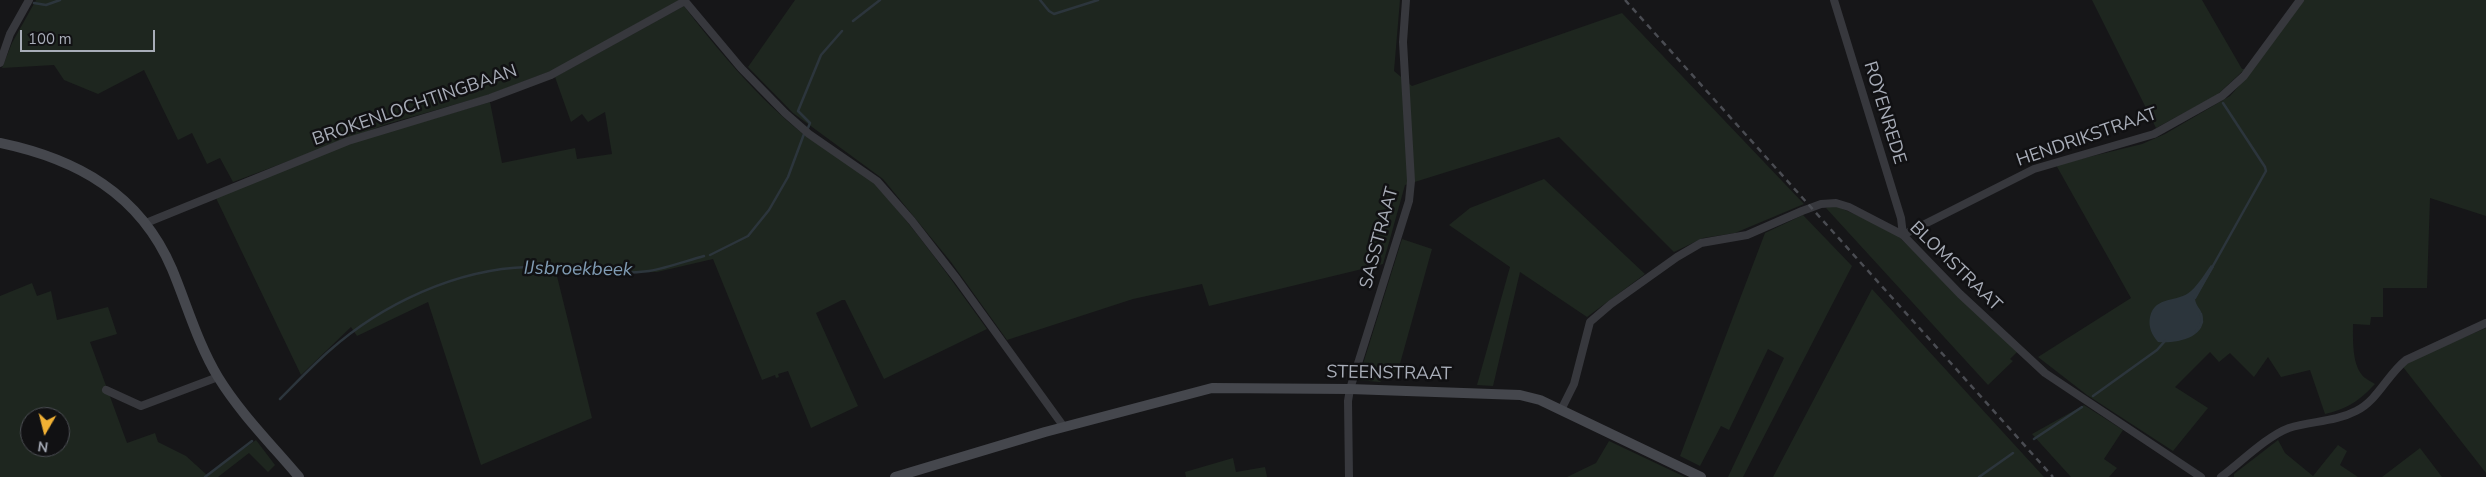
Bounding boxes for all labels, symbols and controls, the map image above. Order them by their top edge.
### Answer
scale bar [22,20,158,52]
text: 100 m [28,29,72,49]
street label: ROYENREDE [1858,59,1910,167]
street label: BROKENLOCHTINGBAAN [310,61,520,151]
street label: HENDRIKSTRAAT [2014,104,2160,172]
street label: SASSTRAAT [1356,185,1404,291]
street label: BLOMSTRAAT [1904,218,2006,316]
water label: IJsbroekbeek [523,258,633,282]
street label: STEENSTRAAT [1326,362,1452,386]
north arrow [20,407,70,457]
text: N [36,436,50,456]

